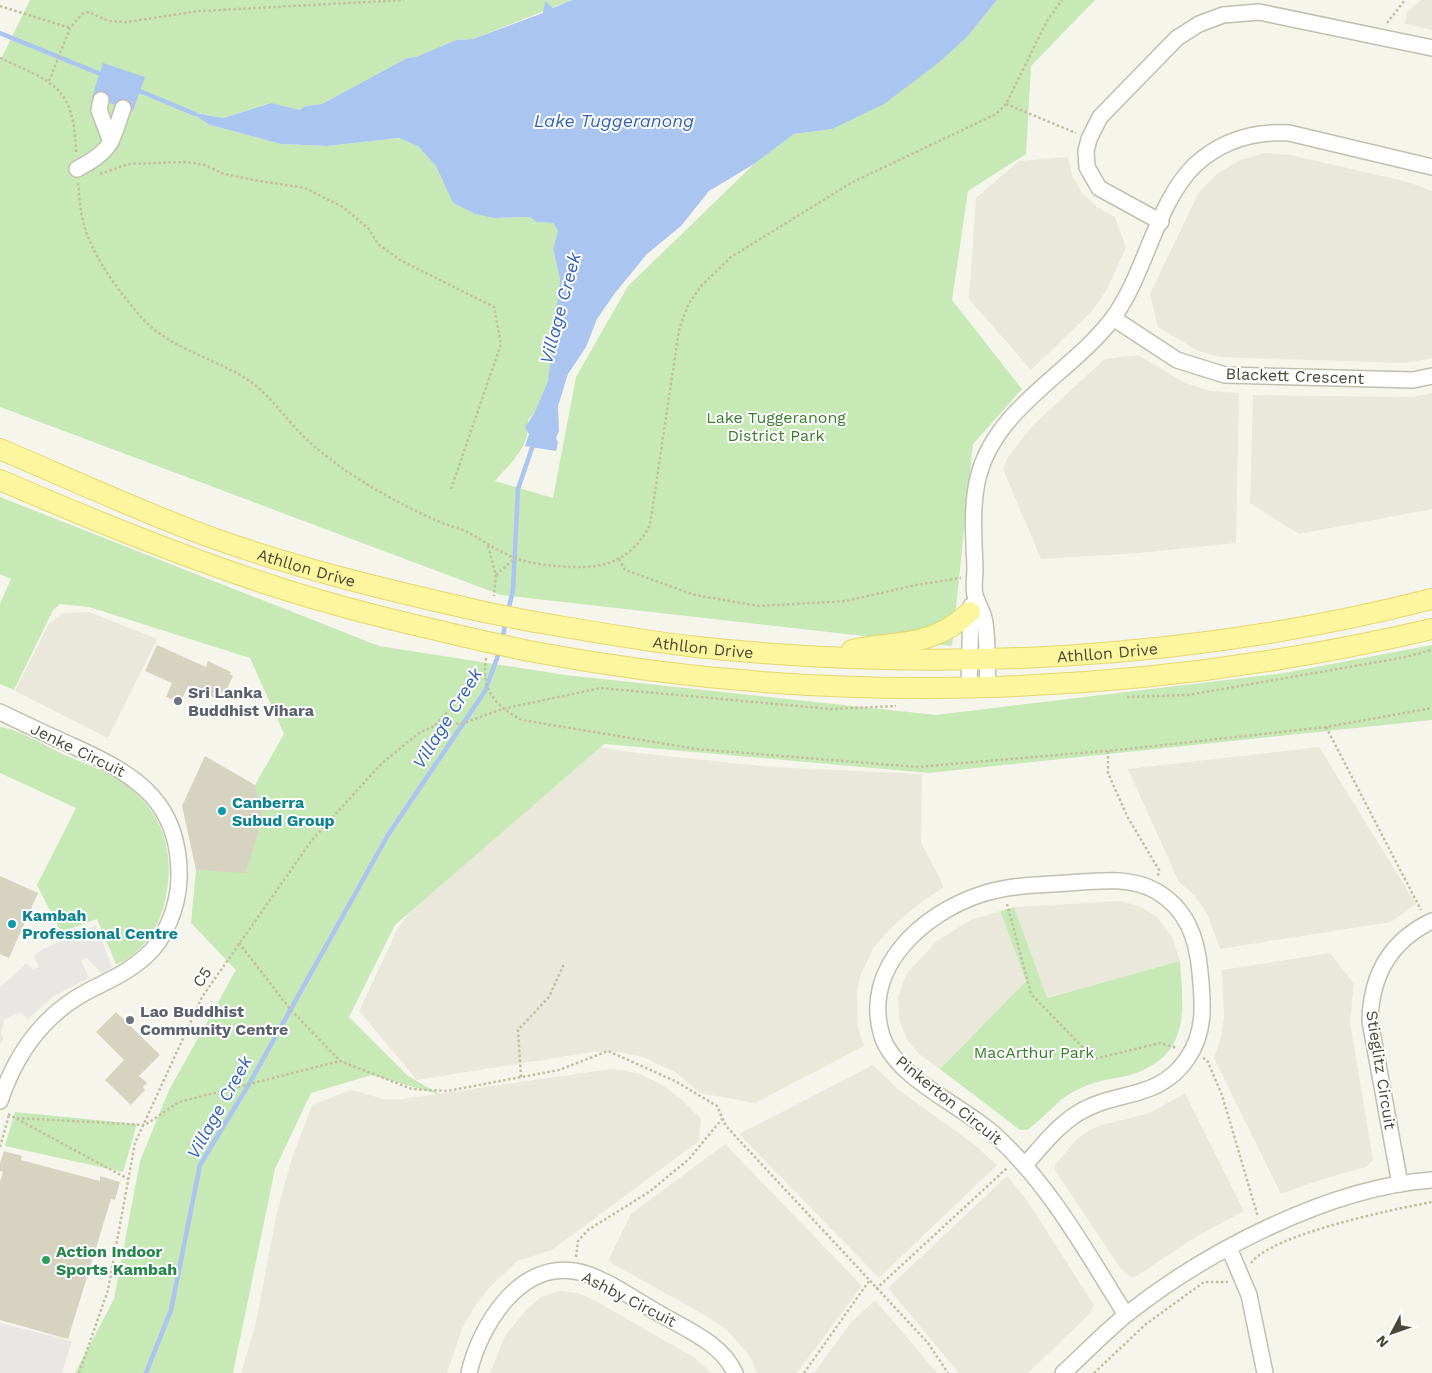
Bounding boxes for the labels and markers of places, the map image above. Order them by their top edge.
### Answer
place label: Sri Lanka Buddhist Vihara [188,683,315,720]
marker: Sri Lanka Buddhist Vihara [172,695,184,707]
place label: Canberra Subud Group [232,793,335,830]
marker: Canberra Subud Group [216,805,228,817]
place label: Kambah Professional Centre [22,906,178,943]
marker: Kambah Professional Centre [6,918,18,930]
place label: Lao Buddhist Community Centre [140,1002,288,1039]
marker: Lao Buddhist Community Centre [124,1014,136,1026]
place label: Action Indoor Sports Kambah [56,1242,177,1279]
marker: Action Indoor Sports Kambah [40,1254,52,1266]

